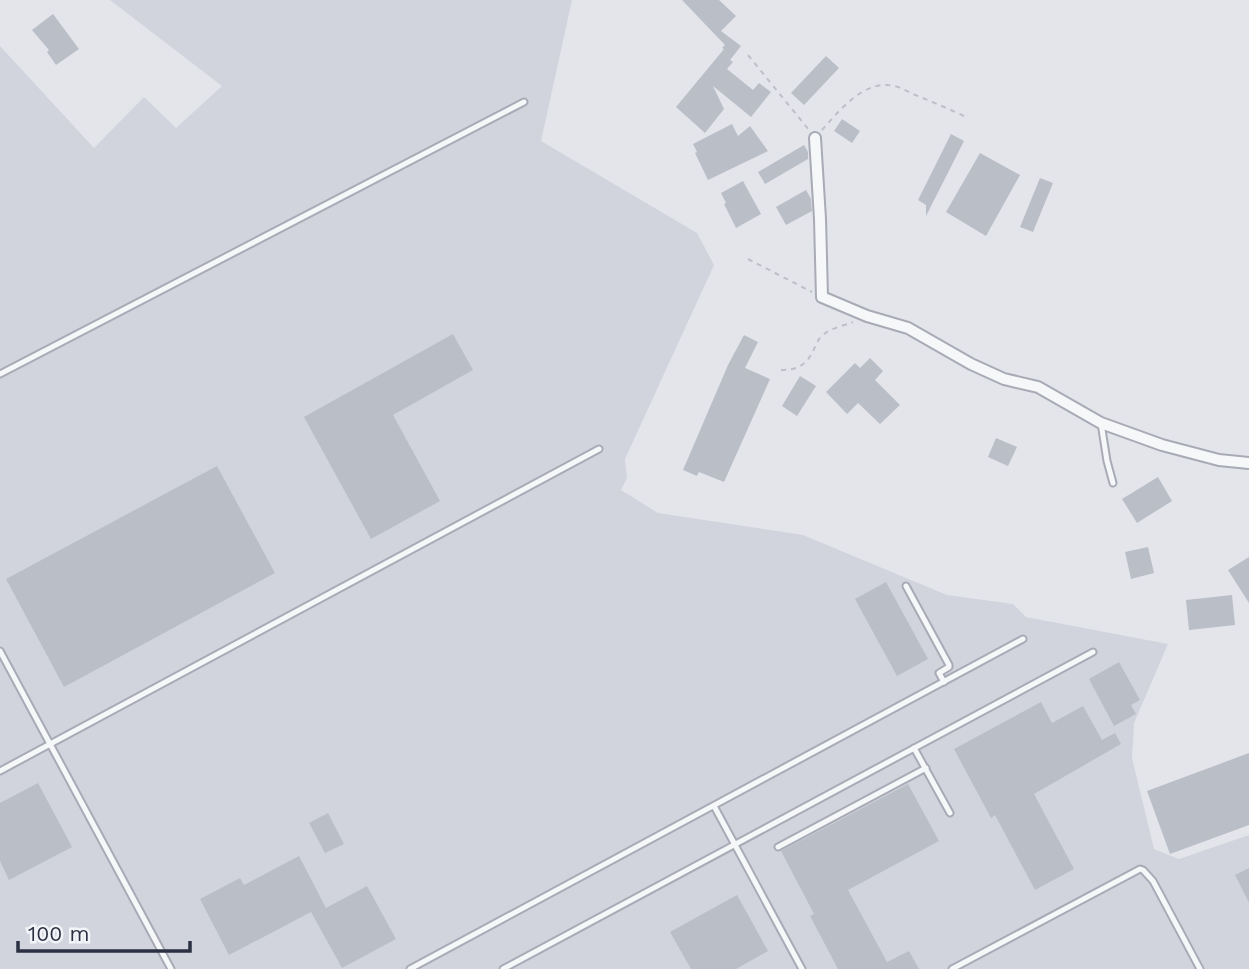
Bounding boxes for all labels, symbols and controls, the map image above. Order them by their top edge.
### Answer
scale bar [18,909,189,953]
text: 100 m [28,921,90,946]

